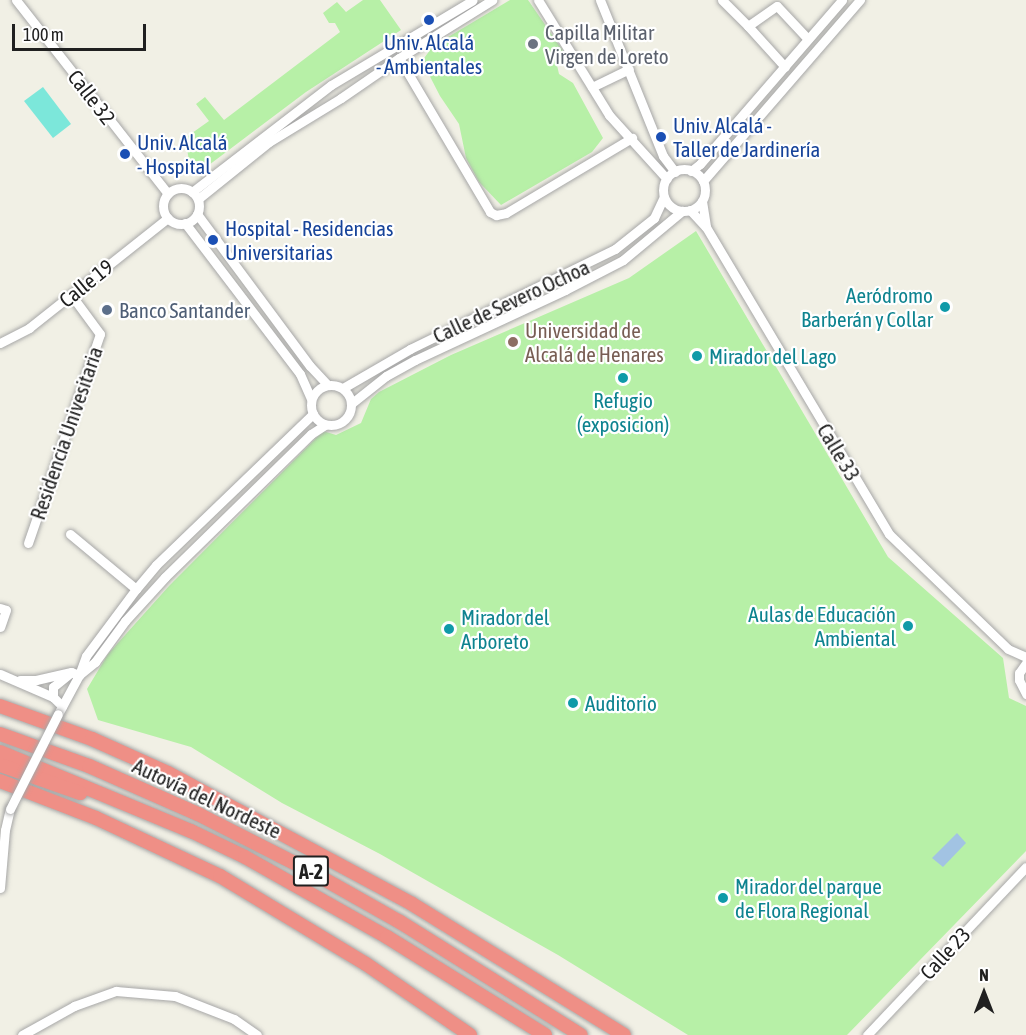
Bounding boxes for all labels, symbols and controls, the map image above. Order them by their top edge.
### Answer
scale bar [15,12,148,50]
marker: Univ. Alcalá - Ambientales [422,13,436,27]
place label: Capilla Militar Virgen de Loreto [545,19,669,69]
text: 100 m [23,24,64,45]
place label: Univ. Alcalá - Ambientales [376,29,482,79]
marker: Capilla Militar Virgen de Loreto [526,37,540,51]
street label: Calle 32 [63,65,121,129]
place label: Univ. Alcalá - Taller de Jardinería [673,112,820,162]
place label: Univ. Alcalá - Hospital [137,129,228,179]
marker: Univ. Alcalá - Taller de Jardinería [654,130,668,144]
marker: Univ. Alcalá - Hospital [118,147,132,161]
place label: Hospital - Residencias Universitarias [225,215,393,265]
marker: Hospital - Residencias Universitarias [206,233,220,247]
street label: Calle 19 [54,254,118,312]
street label: Calle de Severo Ochoa [429,254,593,348]
place label: Aeródromo Barberán y Collar [801,282,933,332]
place label: Banco Santander [119,297,250,323]
marker: Aeródromo Barberán y Collar [938,300,952,314]
marker: Banco Santander [100,303,114,317]
place label: Universidad de Alcalá de Henares [525,317,664,367]
marker: Universidad de Alcalá de Henares [506,335,520,349]
street label: Residencia Univesitaria [25,343,107,523]
place label: Mirador del Lago [709,343,837,369]
marker: Mirador del Lago [690,349,704,363]
marker: Refugio (exposicion) [616,371,630,385]
place label: Refugio (exposicion) [577,387,669,437]
street label: Calle 33 [812,419,866,485]
place label: Aulas de Educación Ambiental [748,601,896,651]
place label: Mirador del Arboreto [461,604,549,654]
marker: Aulas de Educación Ambiental [901,619,915,633]
marker: Mirador del Arboreto [442,622,456,636]
place label: Auditorio [585,690,657,716]
marker: Auditorio [566,696,580,710]
street label: Autovía del Nordeste [129,753,285,843]
road number: A-2 [292,854,330,888]
place label: Mirador del parque de Flora Regional [735,873,882,923]
marker: Mirador del parque de Flora Regional [716,891,730,905]
street label: Calle 23 [915,922,975,984]
north arrow [954,963,1014,1023]
text: N [979,966,989,984]

